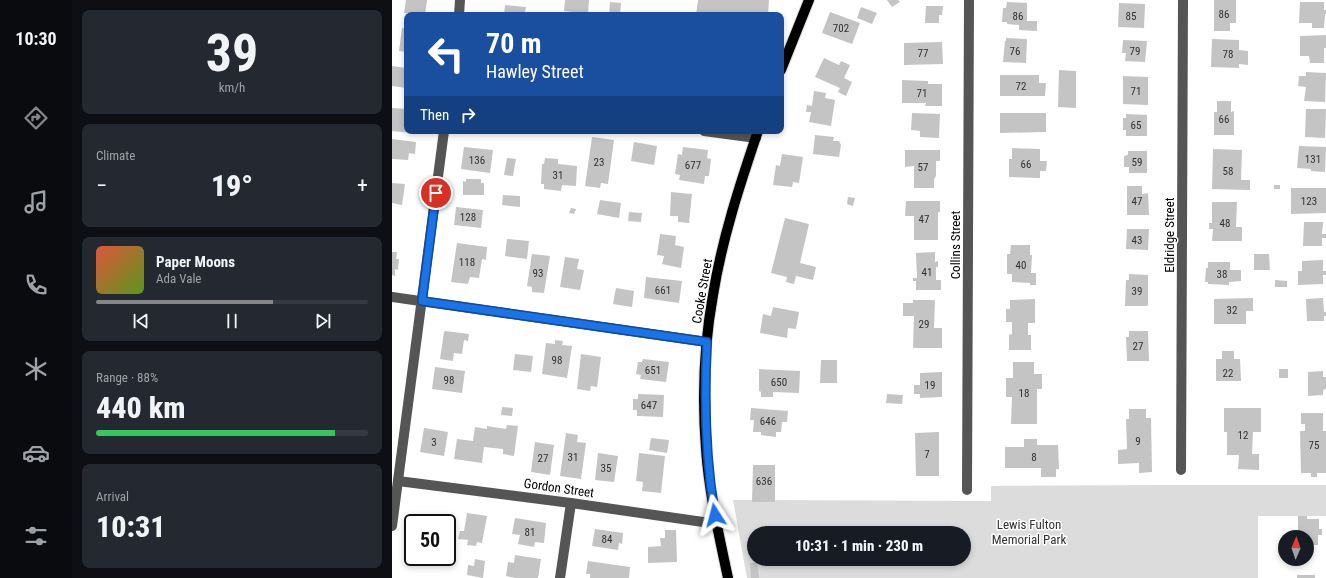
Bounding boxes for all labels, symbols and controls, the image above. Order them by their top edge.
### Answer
house number: 86 [1219,8,1229,21]
house number: 86 [1013,10,1023,23]
house number: 85 [1126,10,1136,23]
house number: 702 [833,22,849,35]
text: 39 [206,23,258,84]
text: 70 m [486,27,542,60]
text: 10:30 [15,28,57,49]
icon: left [420,28,472,80]
house number: 76 [1010,45,1020,58]
house number: 79 [1130,45,1140,58]
house number: 77 [918,47,928,60]
house number: 78 [1223,48,1233,61]
text: Hawley Street [486,61,584,82]
text: km/h [219,80,245,95]
house number: 72 [1016,80,1026,93]
house number: 71 [1131,85,1141,98]
house number: 71 [917,87,927,100]
icon: directions [22,104,50,132]
icon: right [457,104,479,126]
text: Then [420,106,449,124]
house number: 66 [1219,113,1229,126]
house number: 65 [1131,119,1141,132]
text: Climate [96,148,135,163]
house number: 131 [1305,153,1321,166]
house number: 136 [469,154,485,167]
house number: 23 [594,156,604,169]
house number: 59 [1132,156,1142,169]
house number: 66 [1021,158,1031,171]
house number: 677 [685,159,701,172]
house number: 57 [918,161,928,174]
house number: 58 [1223,165,1233,178]
text: 19° [211,168,253,203]
house number: 31 [553,169,563,182]
text: − [96,173,107,198]
text: + [357,173,368,198]
pin [419,176,453,210]
icon: arrive [425,182,447,204]
icon: music [22,188,50,216]
house number: 47 [1132,195,1142,208]
house number: 123 [1301,195,1317,208]
street label: Eldridge Street [1162,197,1177,273]
house number: 128 [460,211,476,224]
street label: Collins Street [948,211,963,279]
house number: 47 [919,213,929,226]
house number: 48 [1220,217,1230,230]
house number: 43 [1132,234,1142,247]
text: Paper Moons [156,253,235,271]
house number: 118 [459,256,475,269]
street label: Cooke Street [689,257,715,325]
house number: 40 [1016,259,1026,272]
house number: 41 [922,266,932,279]
house number: 93 [533,267,543,280]
house number: 38 [1217,268,1227,281]
icon: phone [22,271,50,299]
text: Ada Vale [156,271,201,286]
house number: 661 [655,284,671,297]
house number: 39 [1132,285,1142,298]
house number: 32 [1227,304,1237,317]
icon: previous [130,310,152,332]
icon: pause [221,310,243,332]
icon: next [312,310,334,332]
house number: 29 [919,318,929,331]
house number: 27 [1133,340,1143,353]
house number: 98 [552,354,562,367]
icon: climate [22,355,50,383]
house number: 651 [645,364,661,377]
house number: 22 [1223,367,1233,380]
text: Range · 88% [96,370,158,385]
house number: 98 [444,374,454,387]
house number: 650 [771,376,787,389]
house number: 19 [925,379,935,392]
house number: 18 [1019,387,1029,400]
text: 440 km [96,390,185,425]
house number: 647 [641,399,657,412]
house number: 646 [760,415,776,428]
house number: 12 [1238,429,1248,442]
house number: 9 [1135,435,1141,448]
house number: 3 [431,436,437,449]
icon: car [22,439,50,467]
house number: 75 [1309,439,1319,452]
house number: 7 [924,448,930,461]
house number: 31 [568,451,578,464]
house number: 8 [1031,451,1037,464]
house number: 27 [538,452,548,465]
house number: 35 [601,462,611,475]
house number: 636 [756,475,772,488]
street label: Gordon Street [523,476,595,500]
text: Arrival [96,489,129,504]
position arrow [694,494,736,536]
text: 10:31 [96,509,165,544]
speed limit sign: 50 [404,514,456,566]
park label: Lewis Fulton Memorial Park [992,517,1066,547]
icon: filters [22,522,50,550]
house number: 81 [525,526,535,539]
north arrow [1278,530,1314,566]
map controls [1278,530,1314,566]
house number: 84 [602,533,613,546]
text: 10:31 · 1 min · 230 m [795,537,923,555]

